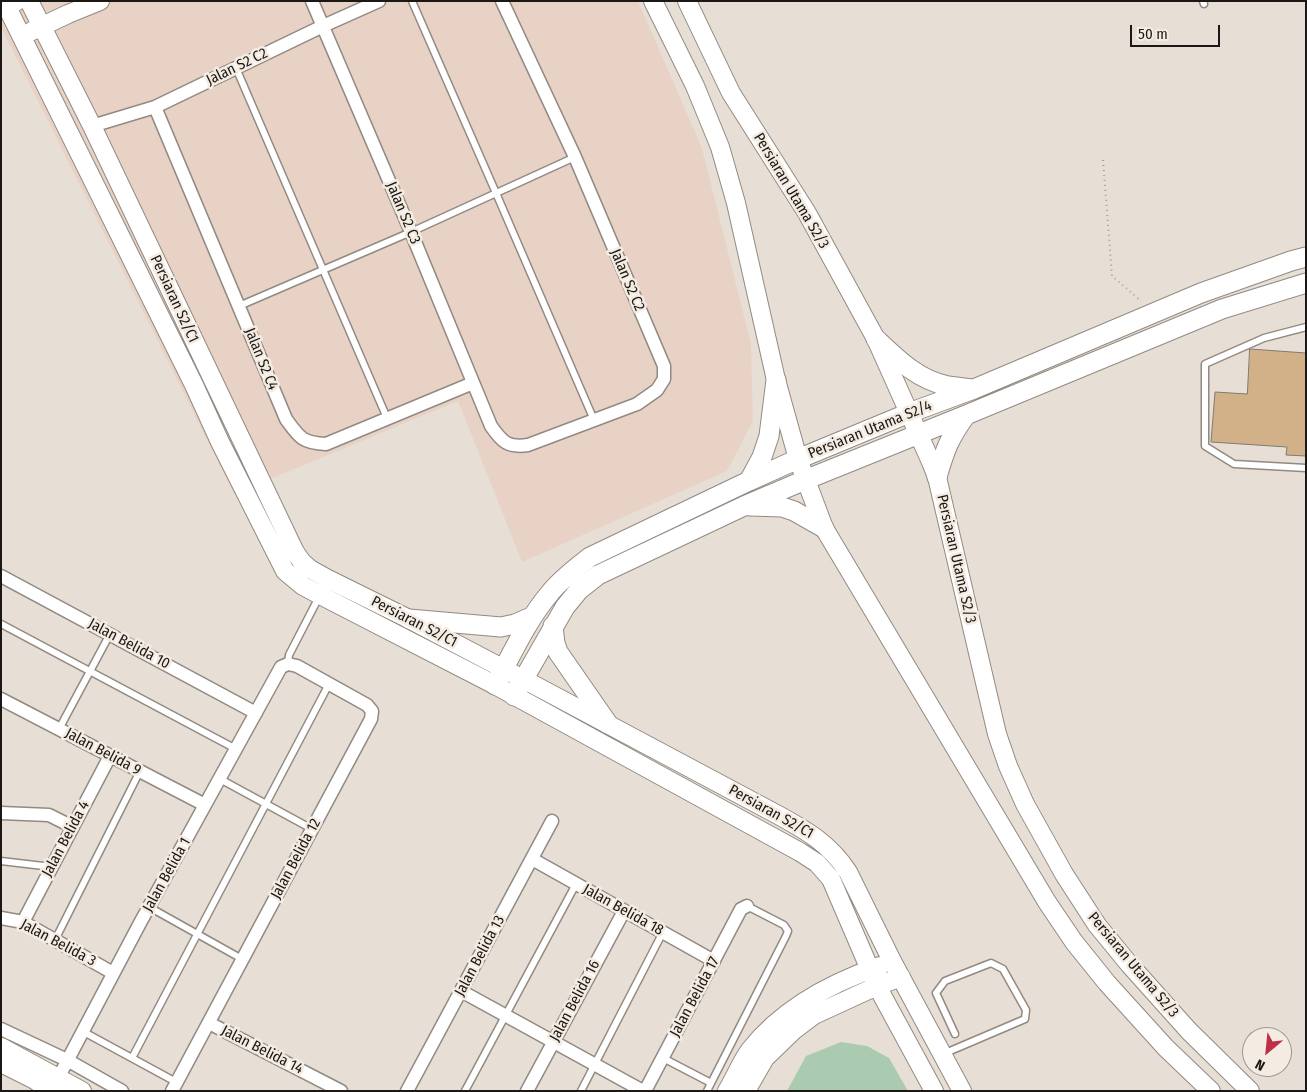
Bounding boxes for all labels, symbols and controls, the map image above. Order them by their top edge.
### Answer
scale bar [1132,15,1222,47]
text: 50 m [1138,25,1168,43]
street label: Jalan S2 C2 [204,45,270,89]
street label: Persiaran Utama S2/3 [749,130,833,252]
street label: Jalan S2 C3 [382,179,424,247]
street label: Jalan S2 C2 [606,246,648,314]
street label: Persiaran S2/C1 [146,253,202,345]
street label: Jalan S2 C4 [240,325,282,393]
street label: Persiaran Utama S2/4 [806,397,934,463]
street label: Persiaran Utama S2/3 [932,493,980,625]
street label: Persiaran S2/C1 [368,593,460,651]
street label: Jalan Belida 10 [85,615,173,673]
street label: Jalan Belida 9 [62,724,144,780]
street label: Persiaran S2/C1 [725,781,817,843]
street label: Jalan Belida 4 [38,798,94,880]
street label: Jalan Belida 12 [267,816,325,902]
street label: Jalan Belida 1 [139,835,195,915]
street label: Jalan Belida 18 [579,880,667,940]
street label: Persiaran Utama S2/3 [1084,909,1182,1021]
street label: Jalan Belida 13 [451,913,509,999]
street label: Jalan Belida 3 [17,916,99,970]
street label: Jalan Belida 17 [666,954,724,1040]
street label: Jalan Belida 16 [546,957,604,1045]
street label: Jalan Belida 14 [218,1022,306,1078]
north arrow [1242,1027,1292,1077]
text: N [1253,1055,1268,1074]

